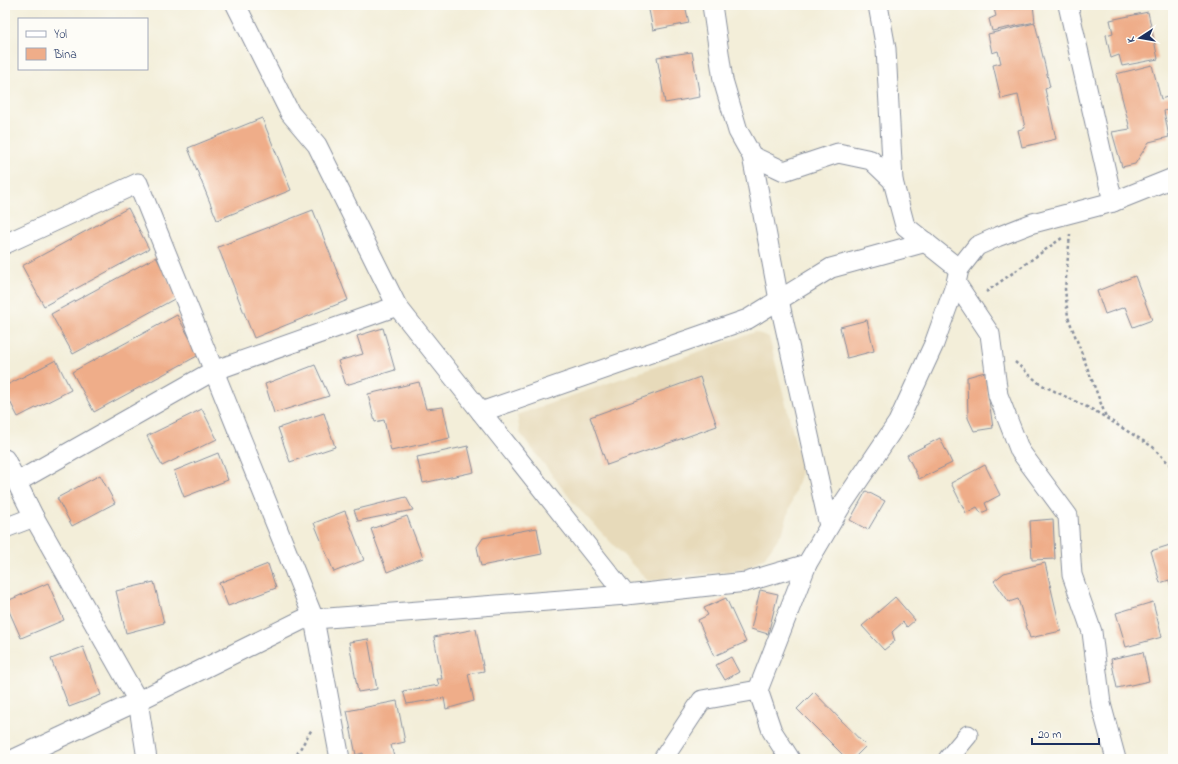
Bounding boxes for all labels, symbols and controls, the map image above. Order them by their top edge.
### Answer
legend [18,18,148,70]
north arrow [1120,18,1160,58]
text: Yol [54,26,67,44]
text: K [1123,35,1140,44]
text: Bina [53,46,77,64]
scale bar [1032,720,1099,746]
text: 20 m [1038,726,1061,744]

